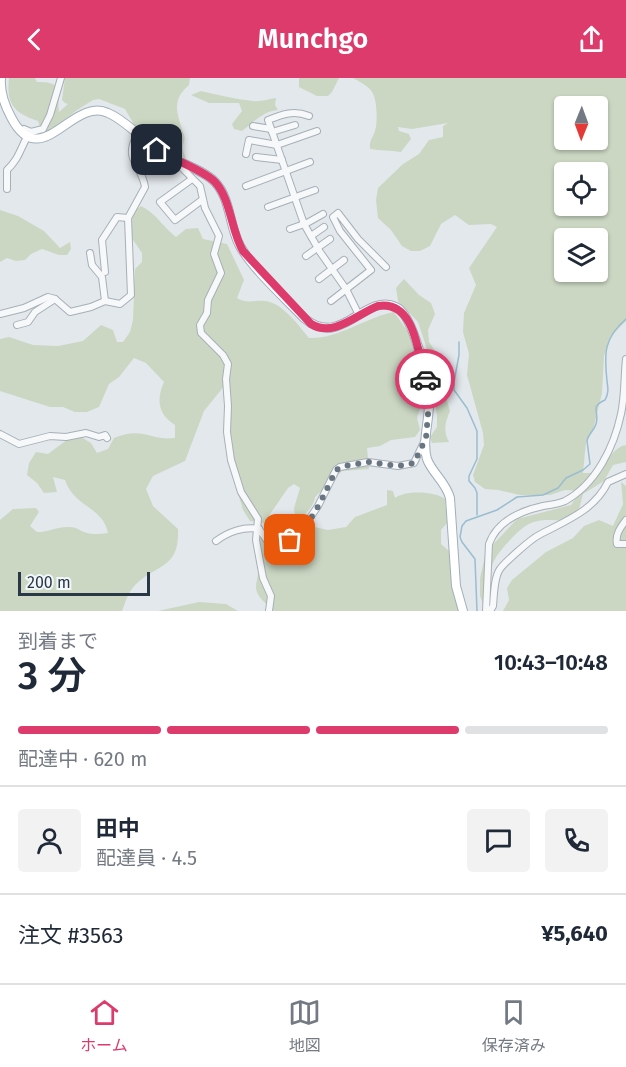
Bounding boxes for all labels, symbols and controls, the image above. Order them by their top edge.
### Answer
icon: back [18,23,51,56]
text: Munchgo [258,23,368,55]
icon: share [575,23,608,56]
north arrow [554,96,608,150]
map controls [554,96,608,282]
pin [131,124,182,175]
icon: home [140,133,173,166]
button: locate [554,162,608,216]
button: layers [554,228,608,282]
courier [395,349,455,409]
icon: car [409,363,442,396]
pin [264,514,315,565]
icon: bag [273,523,306,556]
scale bar [18,569,150,596]
text: 200 m [27,573,71,592]
text: 到着まで [18,629,98,653]
text: 10:43–10:48 [494,649,608,676]
text: 3 分 [18,653,87,699]
text: 配達中 · 620 m [18,747,147,771]
button: person [18,809,81,872]
button: chat [467,809,530,872]
button: phone [545,809,608,872]
text: 田中 [96,815,140,842]
text: 配達員 · 4.5 [96,846,197,870]
text: ¥5,640 [541,920,608,947]
text: 注文 #3563 [18,922,124,949]
tab: ホーム [80,996,128,1056]
tab: 地図 [288,996,321,1056]
tab: 保存済み [482,996,546,1056]

